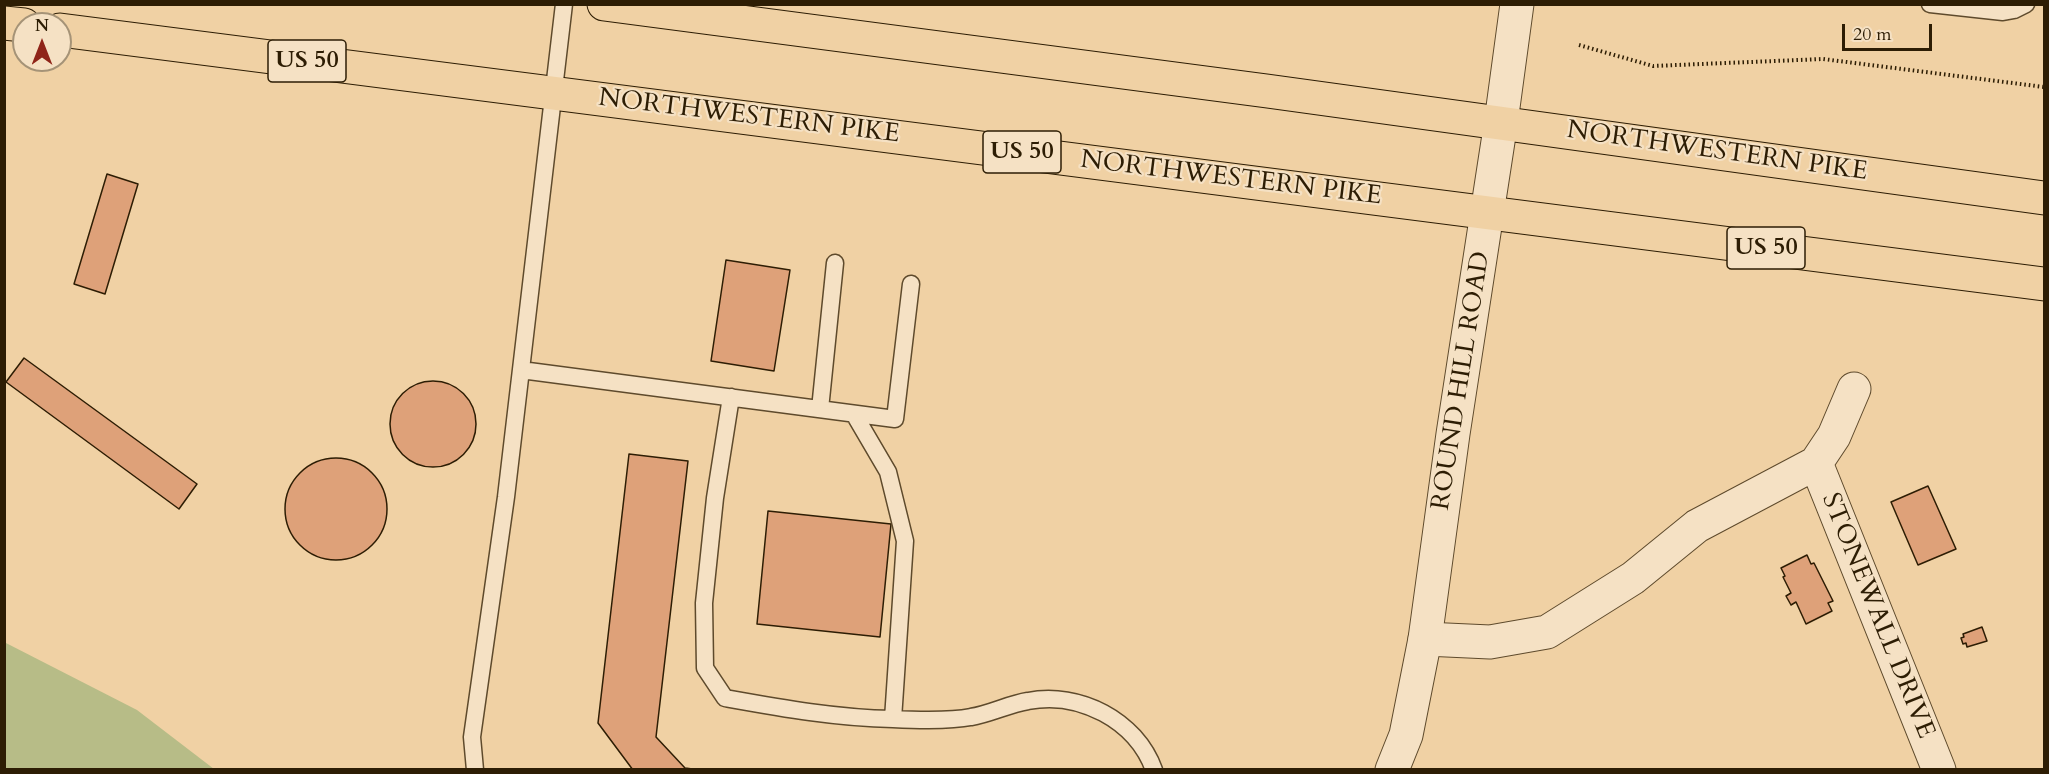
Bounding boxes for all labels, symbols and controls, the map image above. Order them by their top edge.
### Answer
north arrow [12,12,72,72]
scale bar [1845,12,1935,50]
text: N [35,15,49,37]
text: 20 m [1853,22,1892,47]
road number: US 50 [268,40,346,82]
street label: NORTHWESTERN PIKE [597,83,901,151]
street label: NORTHWESTERN PIKE [1565,115,1869,189]
road number: US 50 [983,131,1061,173]
street label: NORTHWESTERN PIKE [1079,145,1383,213]
road number: US 50 [1727,227,1805,269]
street label: ROUND HILL ROAD [1426,250,1498,512]
street label: STONEWALL DRIVE [1814,489,1940,743]

